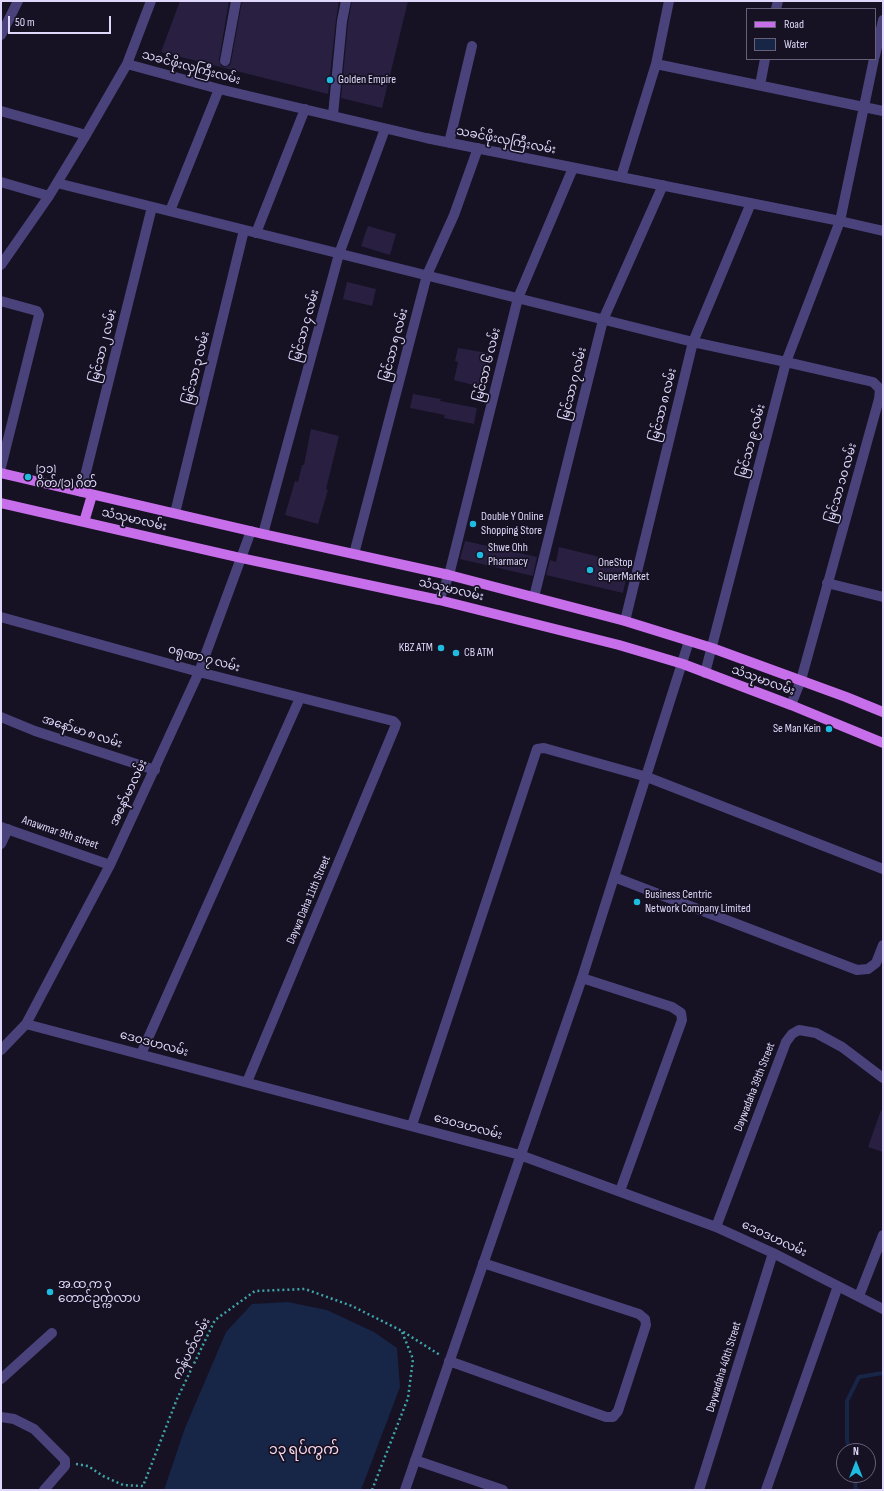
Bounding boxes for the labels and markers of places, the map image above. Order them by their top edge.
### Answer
place label: Golden Empire [338,73,396,87]
marker: Golden Empire [325,75,335,85]
place label: (၃၁) ဂိတ်/(၁) ဂိတ် [36,463,97,491]
marker: (၃၁) ဂိတ်/(၁) ဂိတ် [23,472,33,482]
place label: Double Y Online Shopping Store [481,510,543,538]
marker: Double Y Online Shopping Store [468,519,478,529]
place label: Shwe Ohh Pharmacy [488,541,528,569]
marker: Shwe Ohh Pharmacy [475,550,485,560]
place label: OneStop SuperMarket [598,556,649,584]
marker: OneStop SuperMarket [585,565,595,575]
place label: KBZ ATM [399,641,433,655]
marker: KBZ ATM [436,643,446,653]
place label: CB ATM [464,646,494,660]
marker: CB ATM [451,648,461,658]
place label: Se Man Kein [773,722,821,736]
marker: Se Man Kein [824,724,834,734]
place label: Business Centric Network Company Limited [645,888,751,916]
marker: Business Centric Network Company Limited [632,897,642,907]
place label: အ.ထ.က ၃ တောင်ဥက္ကလာပ [58,1278,141,1306]
marker: အ.ထ.က ၃ တောင်ဥက္ကလာပ [45,1287,55,1297]

